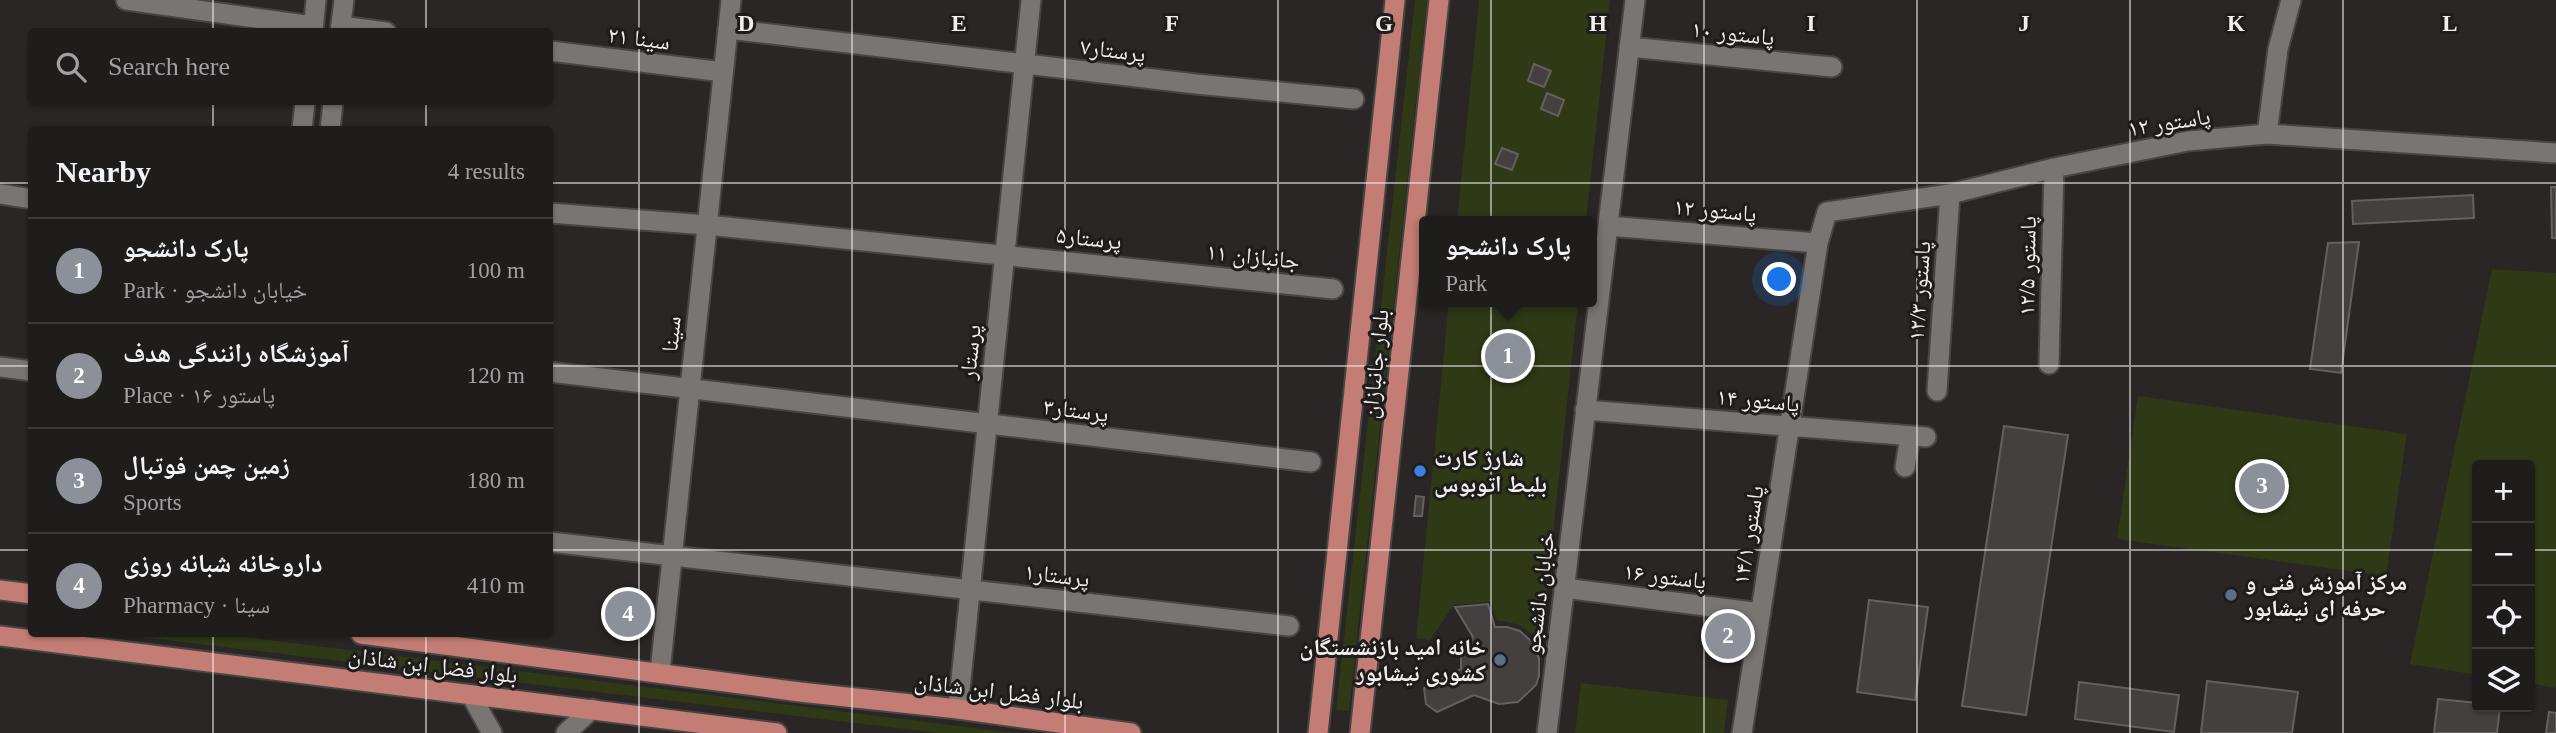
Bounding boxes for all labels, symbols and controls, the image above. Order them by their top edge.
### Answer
text: D [738,11,754,36]
text: E [951,11,967,36]
text: F [1165,11,1179,36]
text: G [1375,11,1393,36]
text: H [1589,11,1607,36]
text: I [1807,11,1816,36]
text: J [2018,11,2030,36]
text: K [2227,11,2245,36]
text: L [2442,11,2458,36]
street label: پاستور ۱۰ [1690,17,1776,51]
street label: سینا ۲۱ [606,22,671,55]
search box [28,28,553,105]
street label: پرستار۷ [1079,34,1147,68]
icon: search [52,48,90,86]
text: Search here [108,52,230,81]
street label: ۱۲ پاستور [2126,104,2212,143]
text: Nearby [56,155,151,188]
text: 4 results [448,159,525,184]
street label: پاستور ۱۲ [1672,194,1757,228]
popup [1419,216,1597,307]
street label: پاستور ۱۲/۵ [2014,216,2042,316]
street label: پرستار۵ [1055,223,1123,256]
text: پارک دانشجو [1445,232,1571,261]
text: پارک دانشجو [123,234,249,263]
street label: جانبازان ۱۱ [1205,239,1301,275]
street label: پاستور ۱۲/۳ [1904,240,1937,342]
text: 1 [73,258,85,283]
text: 100 m [467,258,525,283]
your location [1762,262,1796,296]
text: Park [1445,271,1487,296]
text: Park · خیابان دانشجو [123,278,307,303]
street label: بلوار جانبازان [1357,308,1395,420]
street label: سینا [657,315,686,353]
street label: پرستار [955,323,987,382]
pin: 1 [1485,330,1531,382]
text: آموزشگاه رانندگی هدف [123,339,349,368]
text: 2 [73,363,85,388]
text: 120 m [467,363,525,388]
text: Place · پاستور ۱۶ [123,383,275,408]
street label: پاستور ۱۴ [1715,384,1800,418]
street label: پرستار۳ [1042,394,1110,428]
place label: شارژ کارت بلیط اتوبوس [1434,446,1547,498]
text: زمین چمن فوتبال [123,451,290,480]
pin: 3 [2239,460,2285,512]
map controls [2472,460,2535,712]
button: + [2472,460,2535,523]
marker: شارژ کارت بلیط اتوبوس [1412,463,1428,479]
text: 3 [73,468,85,493]
text: 180 m [467,468,525,493]
street label: پاستور ۱۴/۱ [1728,484,1770,587]
text: Sports [123,490,182,515]
button: − [2472,523,2535,586]
street label: خیابان دانشجو [1520,531,1560,656]
text: داروخانه شبانه روزی [123,549,323,578]
street label: پرستار۱ [1023,559,1091,593]
street label: پاستور ۱۶ [1622,559,1708,595]
place label: مرکز آموزش فنی و حرفه ای نیشابور [2244,570,2407,622]
text: 4 [73,573,85,598]
text: 410 m [467,573,525,598]
button: locate [2472,586,2535,649]
marker: مرکز آموزش فنی و حرفه ای نیشابور [2223,587,2239,603]
pin: 4 [605,588,651,640]
text: Pharmacy · سینا [123,593,270,618]
pin: 2 [1705,610,1751,662]
place label: خانه امید بازنشستگان کشوری نیشابور [1300,635,1486,687]
street label: بلوار فضل ابن شاذان [347,643,519,689]
button: layers [2472,649,2535,712]
marker: خانه امید بازنشستگان کشوری نیشابور [1492,652,1508,668]
street label: بلوار فضل ابن شاذان [913,669,1085,715]

